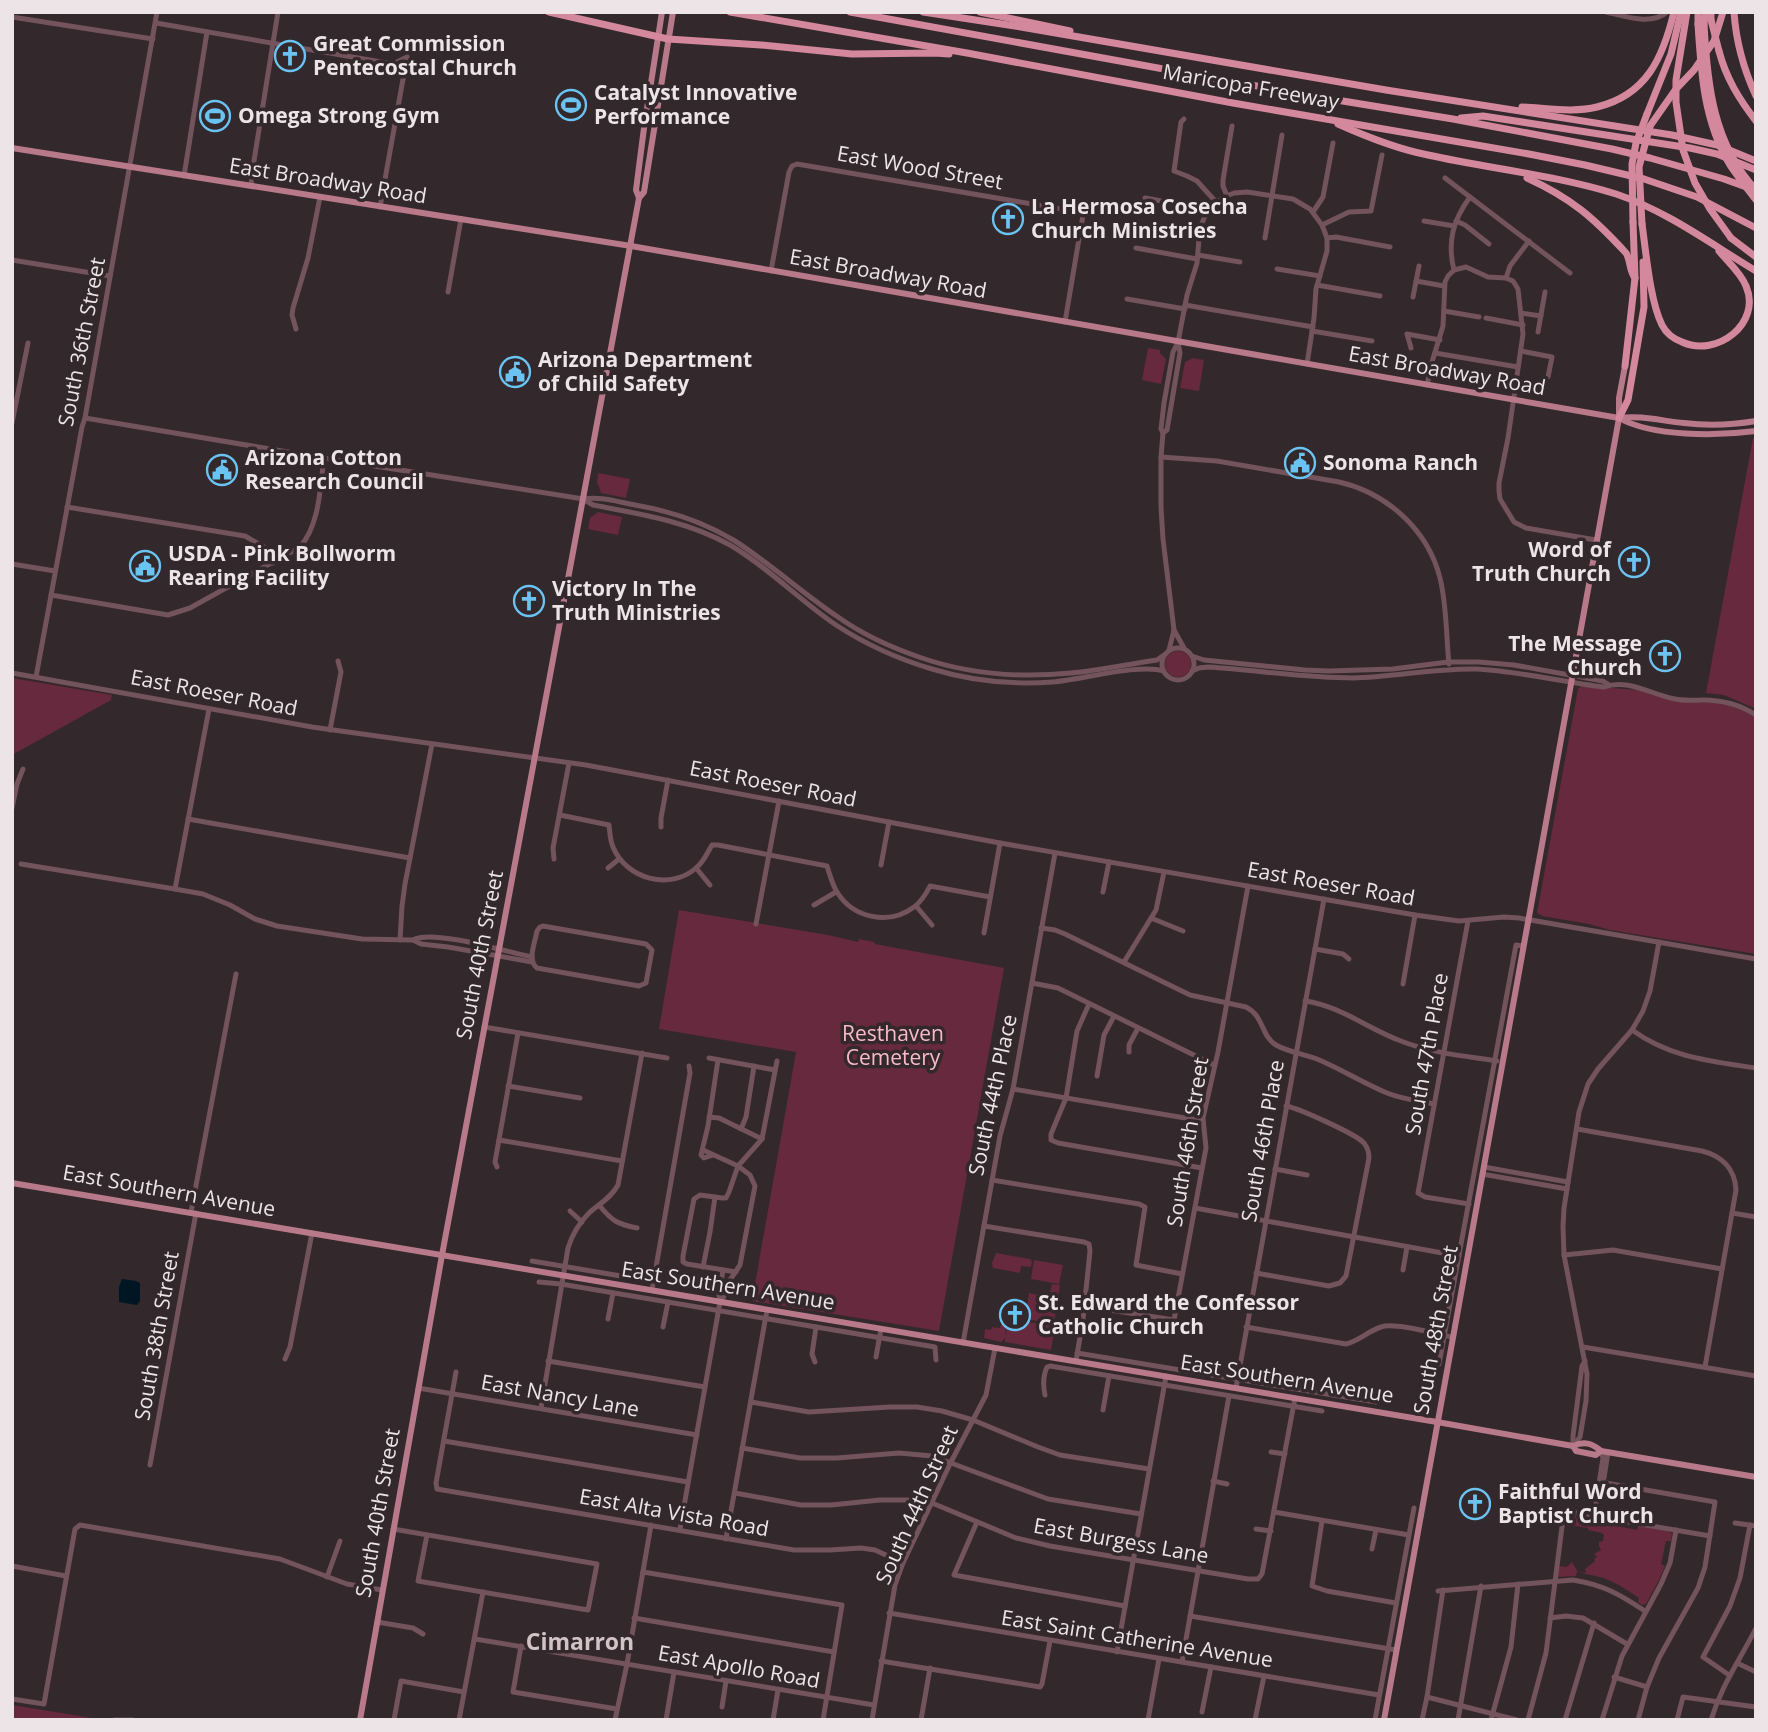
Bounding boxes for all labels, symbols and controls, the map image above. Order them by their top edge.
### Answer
place label: Great Commission Pentecostal Church [313,29,517,81]
church icon: Great Commission Pentecostal Church [273,39,307,73]
street label: Maricopa Freeway [1161,57,1342,115]
place label: Catalyst Innovative Performance [594,78,797,130]
sports icon: Catalyst Innovative Performance [554,88,588,122]
sports icon: Omega Strong Gym [198,99,232,133]
place label: Omega Strong Gym [238,101,440,129]
street label: East Wood Street [835,139,1005,195]
street label: East Broadway Road [227,151,429,209]
place label: La Hermosa Cosecha Church Ministries [1031,192,1248,244]
church icon: La Hermosa Cosecha Church Ministries [991,202,1025,236]
street label: East Broadway Road [787,242,989,304]
street label: South 36th Street [51,255,111,429]
street label: East Broadway Road [1346,339,1548,401]
place label: Arizona Department of Child Safety [538,345,752,397]
public building icon: Arizona Department of Child Safety [498,355,532,389]
place label: Arizona Cotton Research Council [245,443,424,495]
public building icon: Sonoma Ranch [1283,446,1317,480]
place label: Sonoma Ranch [1323,448,1478,476]
public building icon: Arizona Cotton Research Council [205,453,239,487]
place label: Word of Truth Church [1472,535,1613,587]
place label: USDA - Pink Bollworm Rearing Facility [168,539,396,591]
church icon: Word of Truth Church [1617,545,1651,579]
public building icon: USDA - Pink Bollworm Rearing Facility [128,549,162,583]
place label: Victory In The Truth Ministries [552,574,721,626]
church icon: Victory In The Truth Ministries [512,584,546,618]
place label: The Message Church [1508,629,1642,681]
church icon: The Message Church [1648,639,1682,673]
street label: East Roeser Road [128,662,300,722]
street label: East Roeser Road [687,753,859,813]
street label: East Roeser Road [1245,855,1417,912]
street label: South 40th Street [449,868,509,1042]
street label: South 47th Place [1398,971,1454,1137]
street label: South 44th Place [961,1012,1023,1178]
park label: Resthaven Cemetery [842,1019,944,1071]
street label: South 46th Street [1160,1055,1214,1229]
street label: South 46th Place [1234,1058,1290,1224]
street label: East Southern Avenue [61,1158,278,1223]
street label: South 48th Street [1406,1243,1464,1417]
street label: South 38th Street [127,1249,185,1423]
street label: East Southern Avenue [620,1254,837,1316]
place label: St. Edward the Confessor Catholic Church [1038,1288,1299,1340]
church icon: St. Edward the Confessor Catholic Church [998,1298,1032,1332]
street label: East Southern Avenue [1179,1347,1396,1409]
street label: East Nancy Lane [479,1367,641,1423]
street label: South 44th Street [868,1421,964,1589]
street label: South 40th Street [348,1426,406,1600]
place label: Faithful Word Baptist Church [1498,1477,1654,1529]
street label: East Alta Vista Road [577,1482,771,1542]
church icon: Faithful Word Baptist Church [1458,1487,1492,1521]
street label: East Burgess Lane [1031,1511,1211,1569]
street label: East Saint Catherine Avenue [999,1603,1275,1673]
district label: Cimarron [526,1625,634,1657]
street label: East Apollo Road [656,1638,822,1694]

